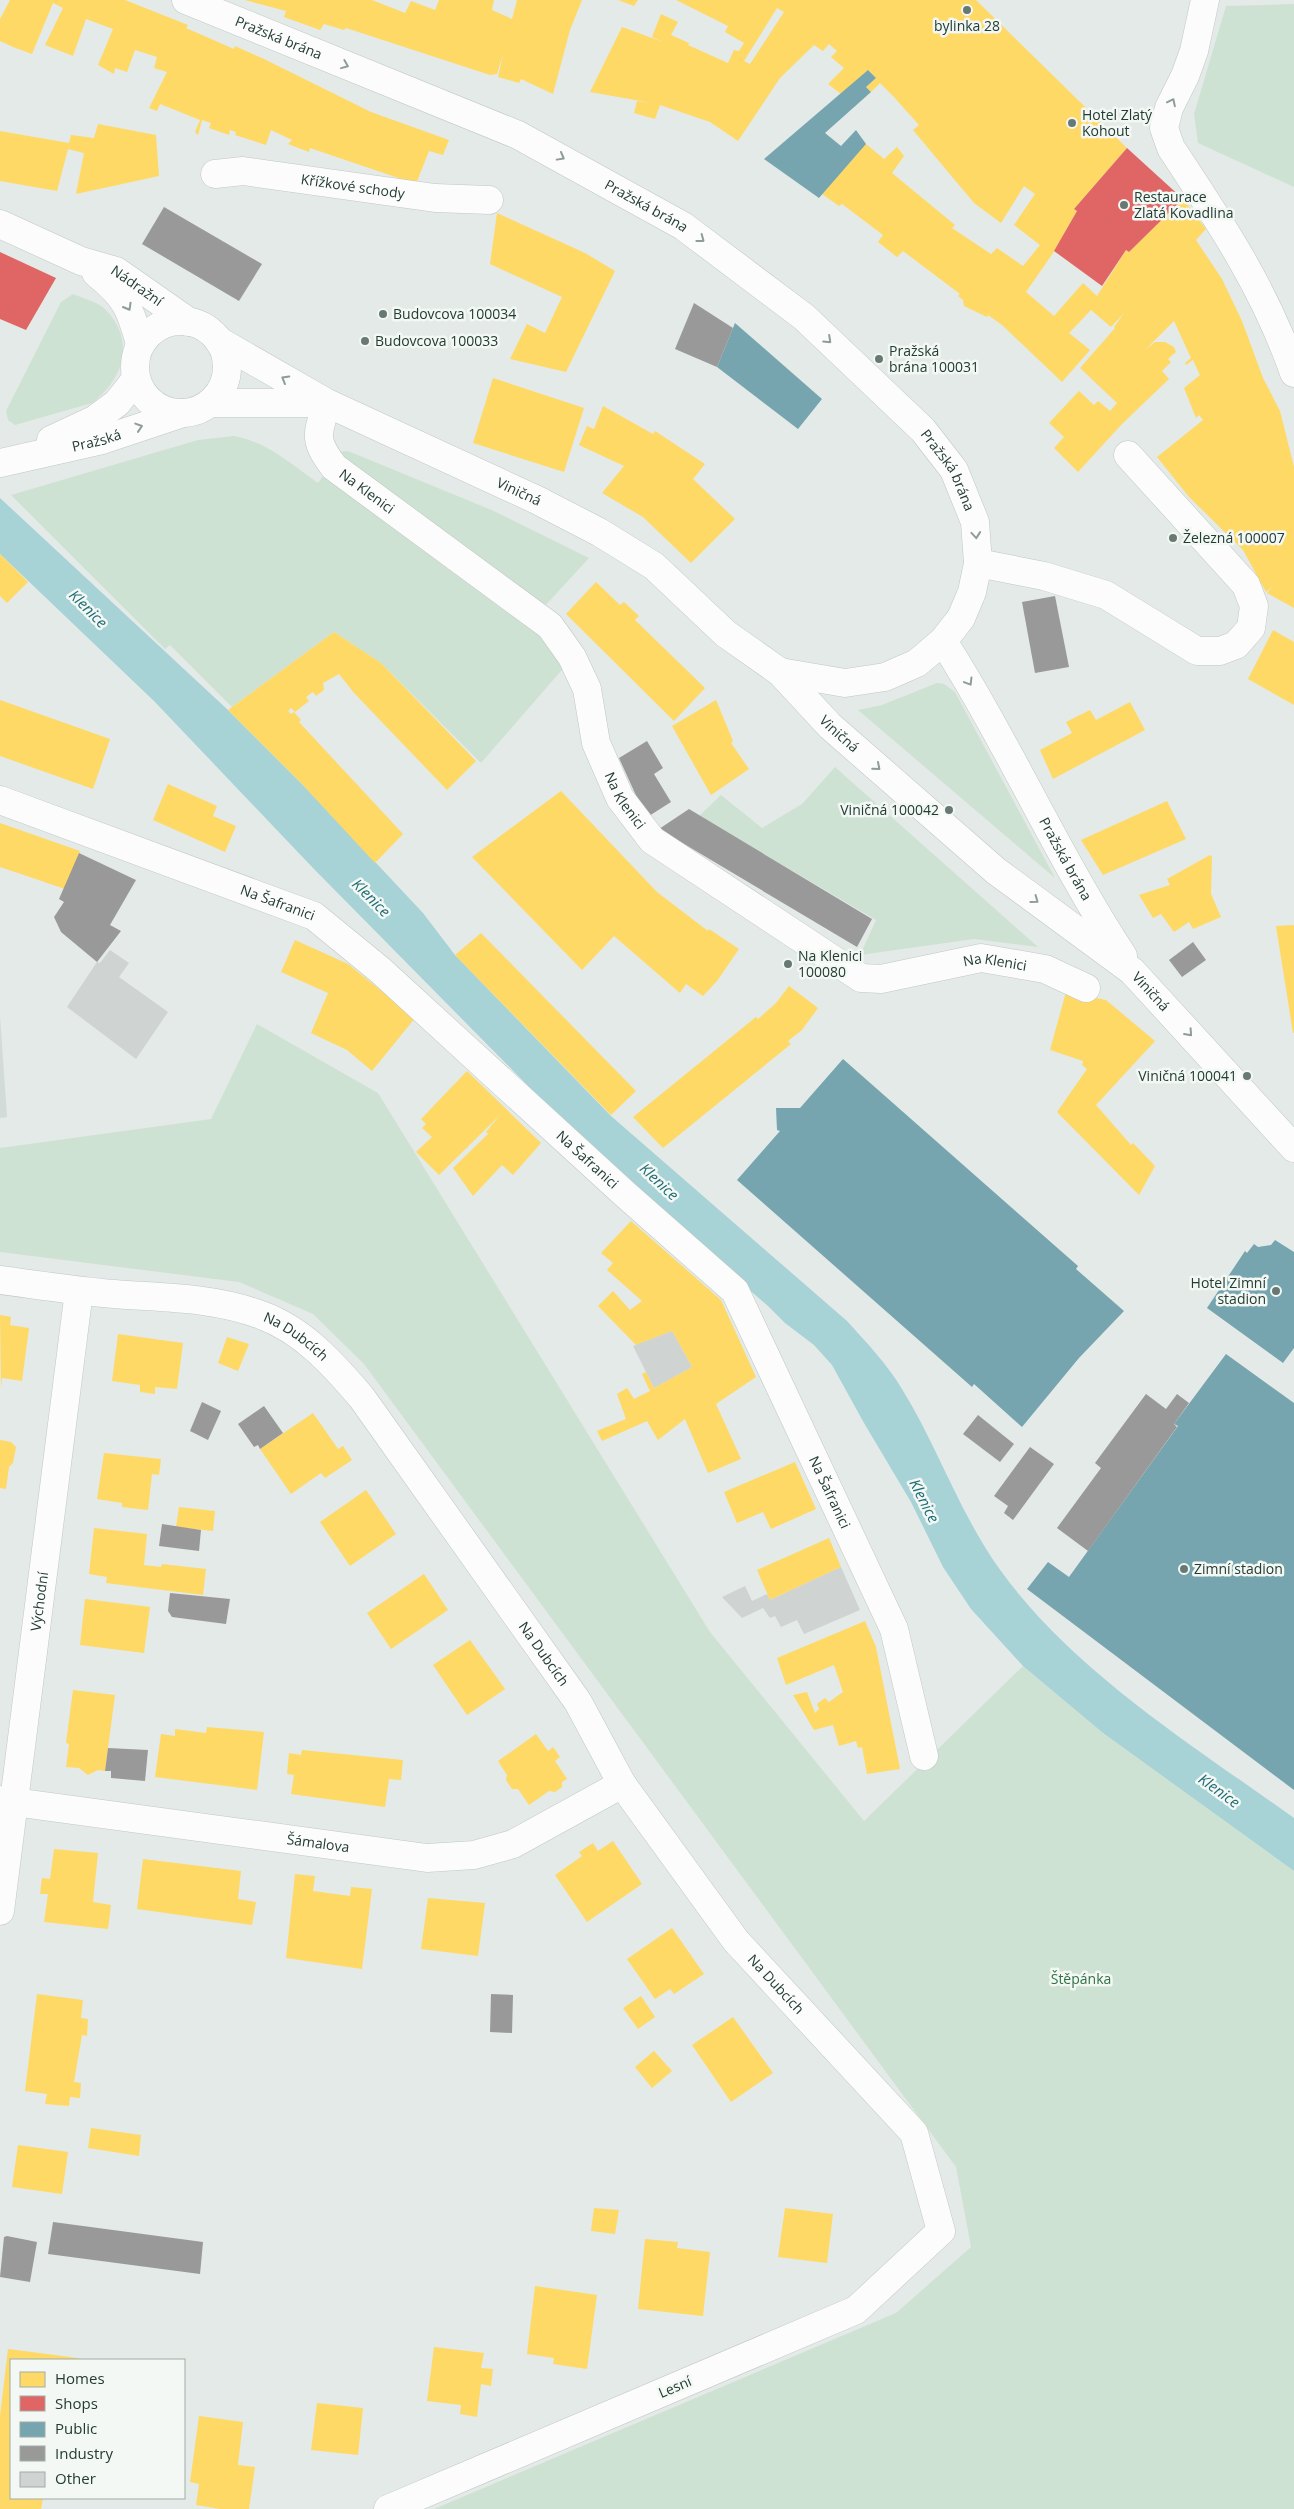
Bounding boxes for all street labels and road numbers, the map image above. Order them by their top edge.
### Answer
street label: Pražská brána [232,11,325,63]
street label: Křížkové schody [300,169,407,203]
street label: Pražská brána [602,175,693,236]
street label: Nádražní [108,261,167,310]
street label: Pražská [70,424,123,456]
street label: Pražská brána [917,425,979,513]
street label: Na Klenici [336,464,399,518]
street label: Viničná [494,473,545,510]
street label: Viničná [816,711,863,756]
street label: Na Klenici [601,769,650,833]
street label: Pražská brána [1035,814,1097,904]
street label: Na Šafranici [238,880,318,925]
street label: Na Klenici [961,948,1028,975]
street label: Viničná [1128,967,1174,1015]
street label: Na Šafranici [552,1126,623,1193]
street label: Na Dubcích [261,1307,333,1365]
street label: Na Šafranici [805,1453,855,1531]
street label: Východní [26,1570,52,1632]
street label: Na Dubcích [515,1617,574,1690]
street label: Šámalova [286,1829,351,1856]
street label: Na Dubcích [744,1950,809,2018]
street label: Lesní [655,2371,695,2402]

